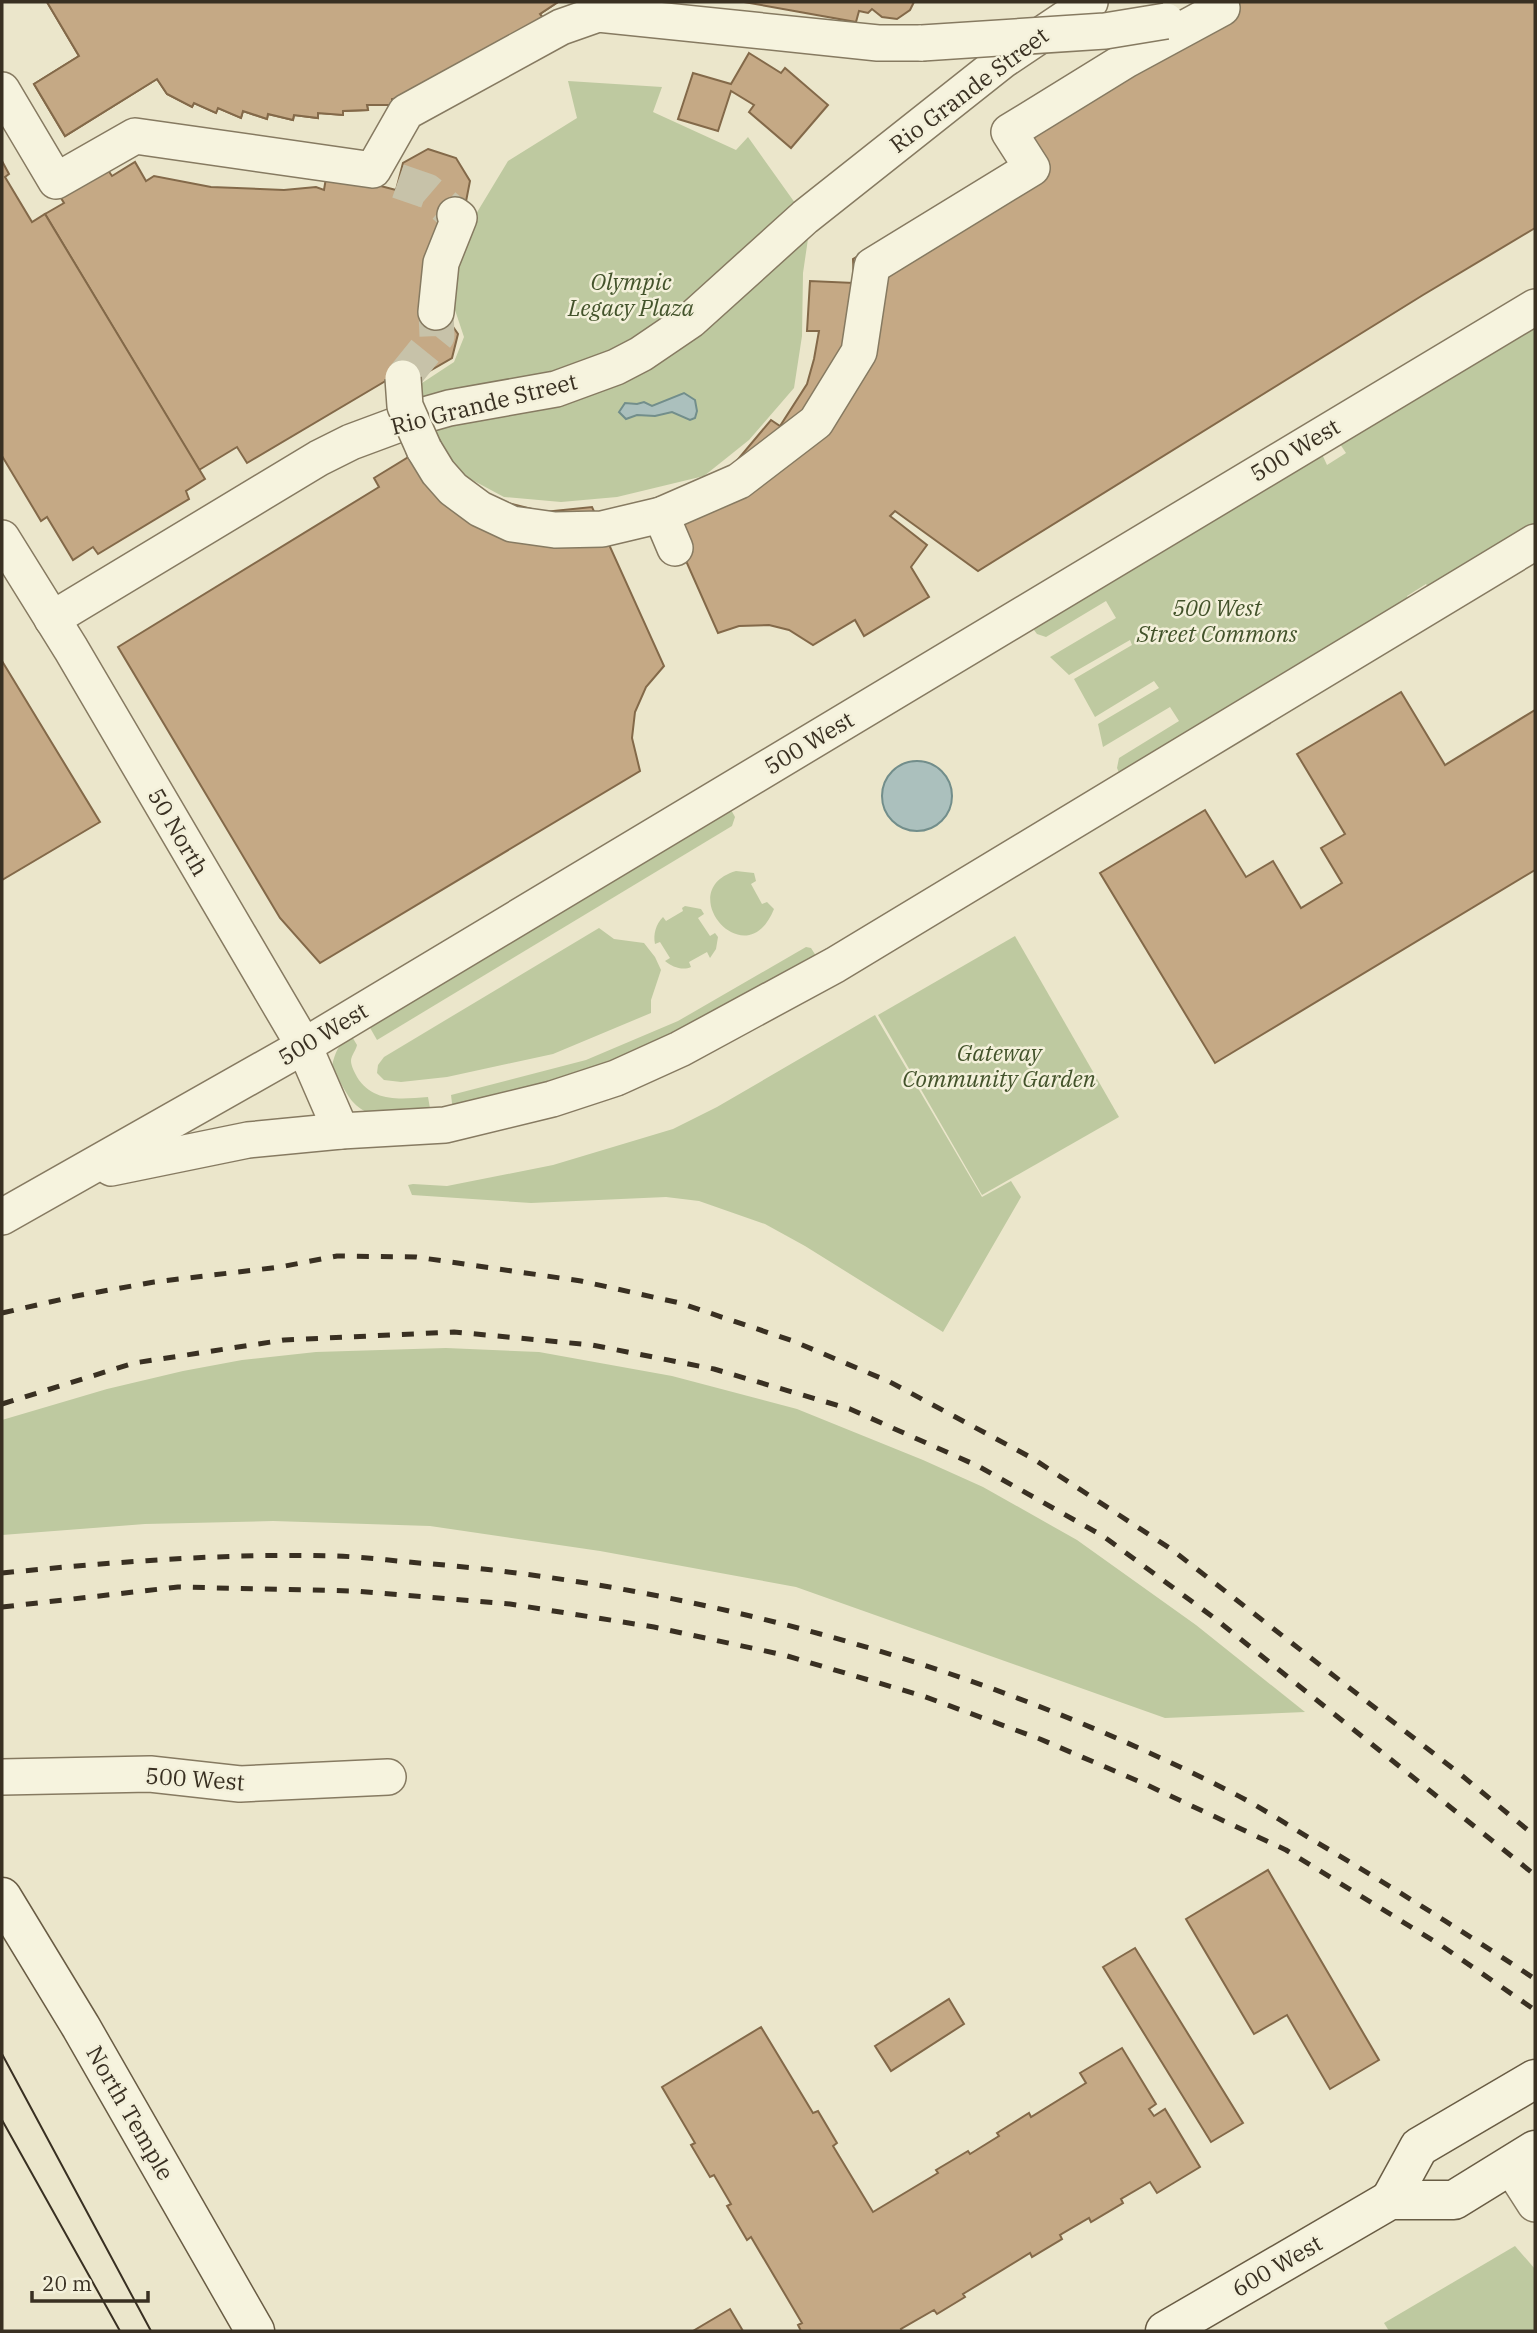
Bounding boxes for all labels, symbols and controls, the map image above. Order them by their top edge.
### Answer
street label: Rio Grande Street [883,20,1054,159]
park label: Olympic Legacy Plaza [567,266,694,322]
street label: Rio Grande Street [387,365,580,441]
street label: 500 West [1244,411,1345,488]
park label: 500 West Street Commons [1136,592,1298,648]
street label: 500 West [758,704,859,781]
street label: 50 North [142,782,216,881]
street label: 500 West [272,995,373,1072]
park label: Gateway Community Garden [902,1037,1096,1093]
street label: 500 West [144,1760,246,1796]
street label: North Temple [80,2040,181,2185]
street label: 600 West [1226,2227,1327,2303]
scale bar [32,2260,147,2304]
text: 20 m [42,2269,92,2297]

